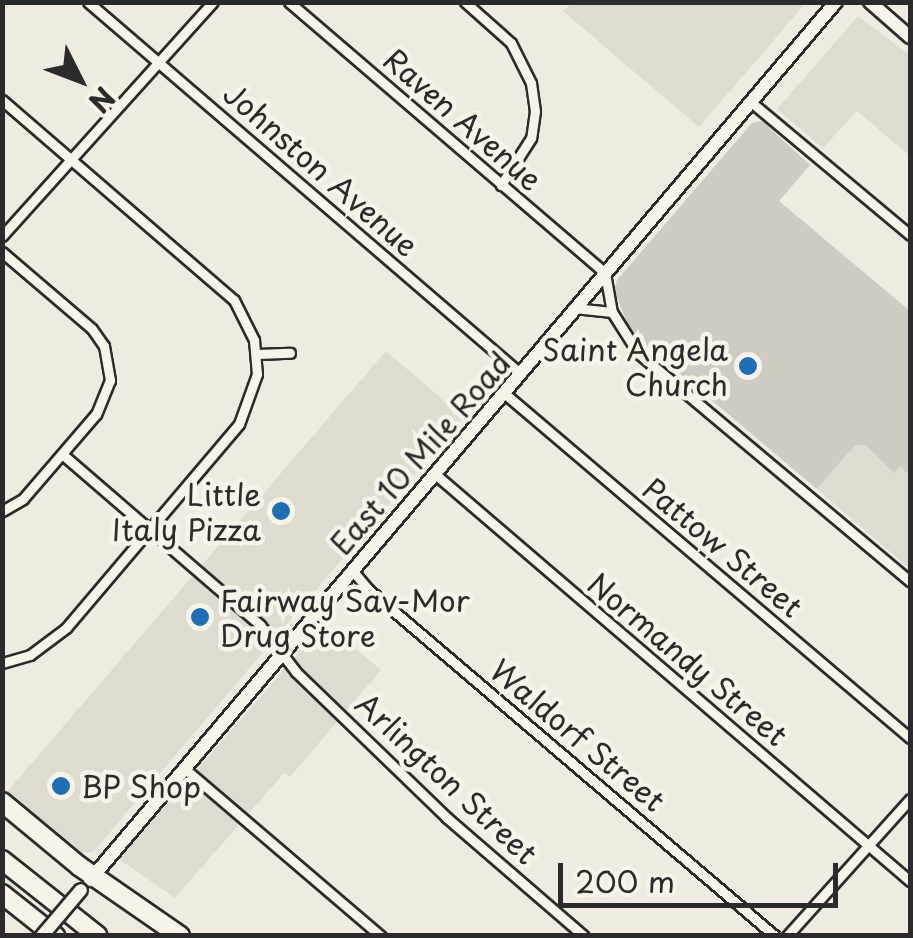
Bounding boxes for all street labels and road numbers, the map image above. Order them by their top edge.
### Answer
street label: Raven Avenue [376,40,550,198]
street label: Johnston Avenue [218,76,424,262]
street label: East 10 Mile Road [321,343,519,563]
street label: Pattow Street [636,470,810,624]
street label: Normandy Street [580,564,796,754]
street label: Waldorf Street [483,652,673,818]
street label: Arlington Street [349,685,545,871]

